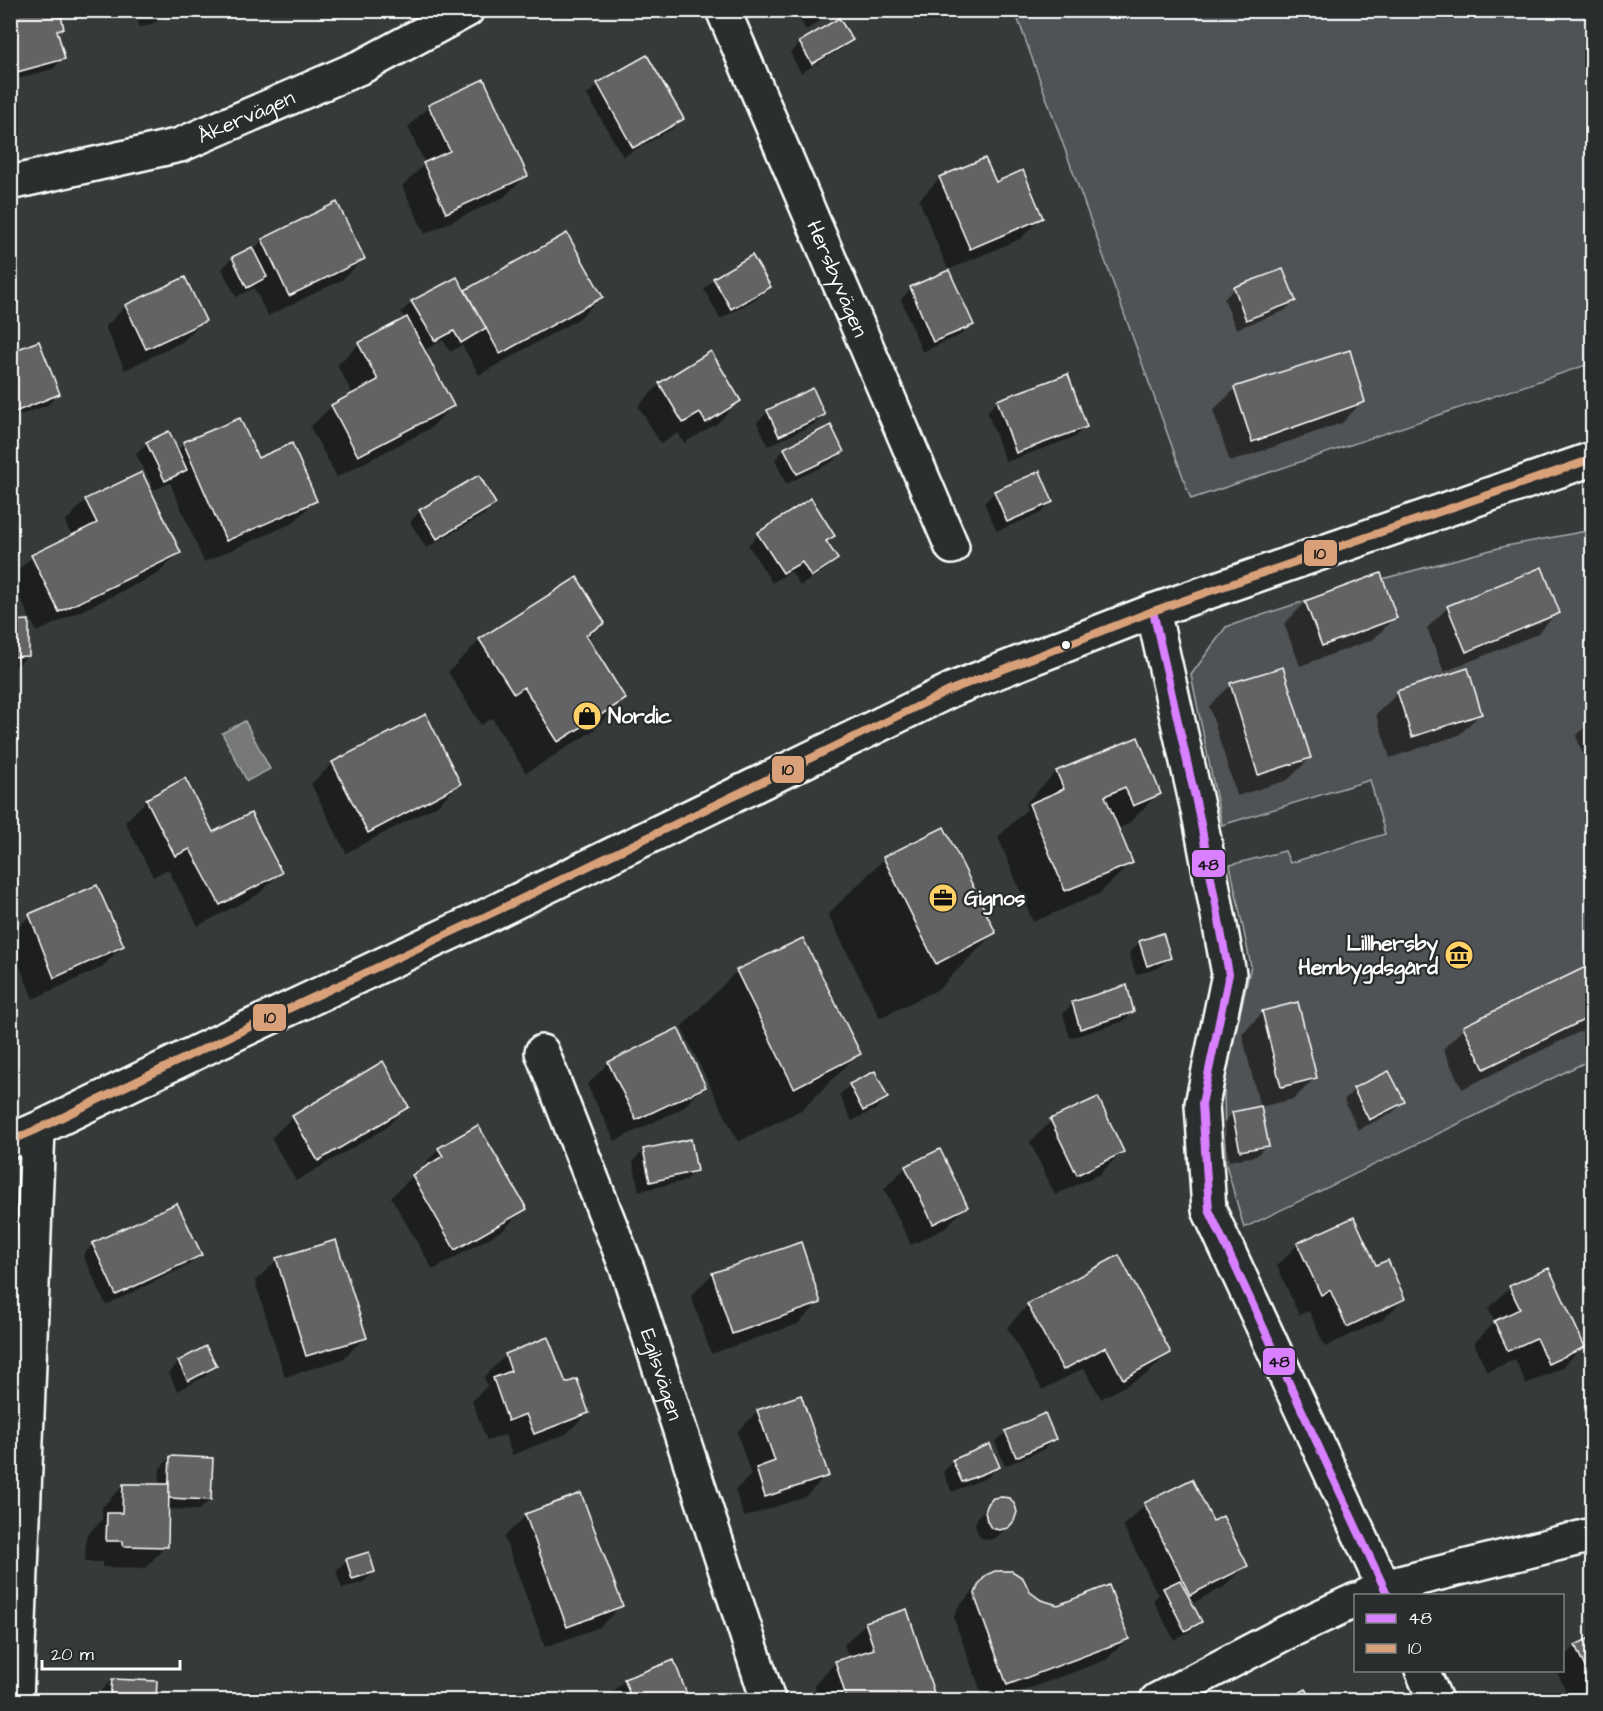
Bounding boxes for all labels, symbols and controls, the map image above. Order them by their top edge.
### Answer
street label: Åkervägen [193,83,299,150]
street label: Hersbyvägen [800,216,875,341]
line badge: 10 [1303,539,1338,567]
text: 10 [1314,543,1326,565]
unlabelled marker [1060,639,1072,651]
shop icon: Nordic [571,700,603,732]
place label: Nordic [608,702,673,731]
line badge: 10 [771,755,805,784]
text: 10 [782,759,794,781]
line badge: 48 [1191,849,1226,878]
text: 48 [1197,854,1219,876]
office icon: Gignos [927,882,959,914]
place label: Gignos [964,884,1026,915]
place label: Lillhersby Hembygdsgård [1298,929,1438,985]
museum icon: Lillhersby Hembygdsgård [1443,939,1475,971]
line badge: 10 [252,1003,287,1032]
text: 10 [264,1007,276,1029]
street label: Egilsvägen [633,1325,690,1424]
line badge: 48 [1262,1347,1296,1376]
text: 48 [1268,1351,1290,1373]
legend [1354,1594,1564,1672]
text: 48 [1408,1606,1432,1631]
scale bar [42,1633,180,1671]
text: 10 [1408,1636,1422,1661]
text: 20 m [51,1642,94,1667]

